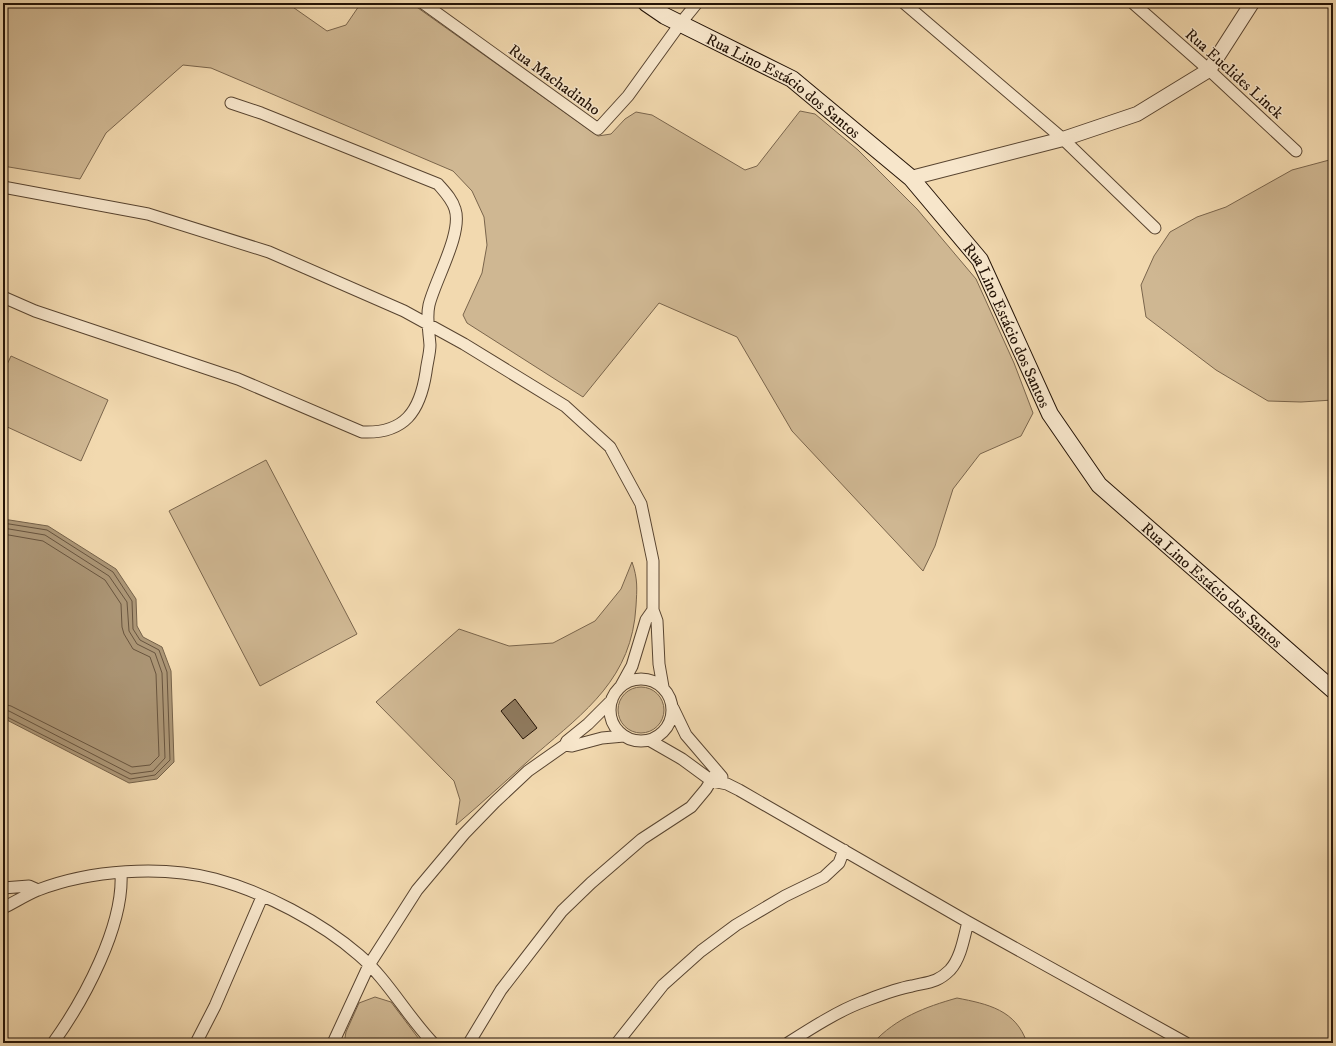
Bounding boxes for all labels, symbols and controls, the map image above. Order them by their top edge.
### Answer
street label: Rua Euclides Linck [1181,24,1288,123]
street label: Rua Lino Estácio dos Santos [703,29,864,143]
street label: Rua Machadinho [505,40,604,120]
street label: Rua Lino Estácio dos Santos [959,239,1055,411]
street label: Rua Lino Estácio dos Santos [1137,518,1286,652]

